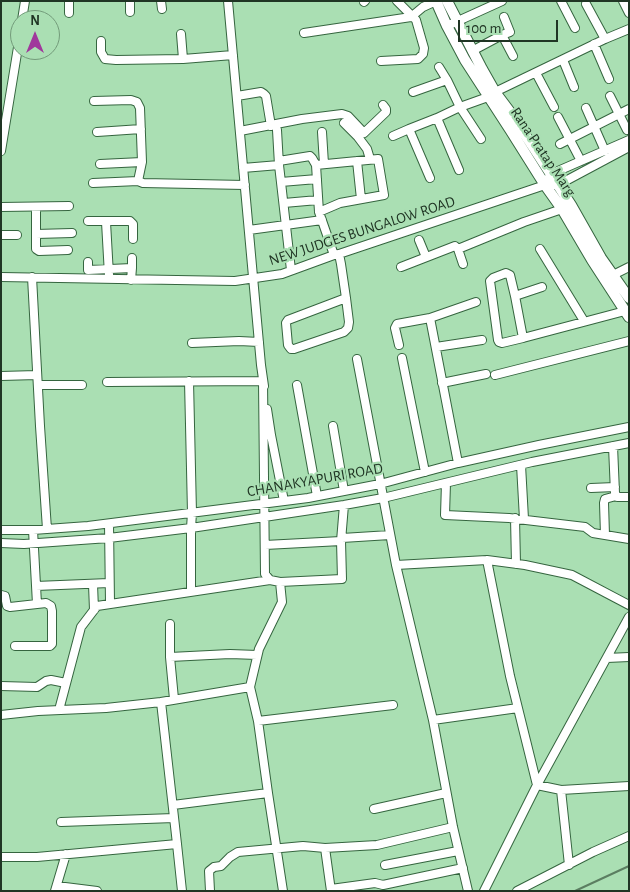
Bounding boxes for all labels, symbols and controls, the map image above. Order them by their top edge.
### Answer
north arrow [10,10,60,60]
scale bar [460,10,560,42]
text: N [30,14,40,28]
text: 100 m [466,21,501,36]
street label: Rana Pratap Marg [507,104,579,200]
street label: NEW JUDGES BUNGALOW ROAD [267,192,457,270]
street label: CHANAKYAPURI ROAD [246,459,384,501]

